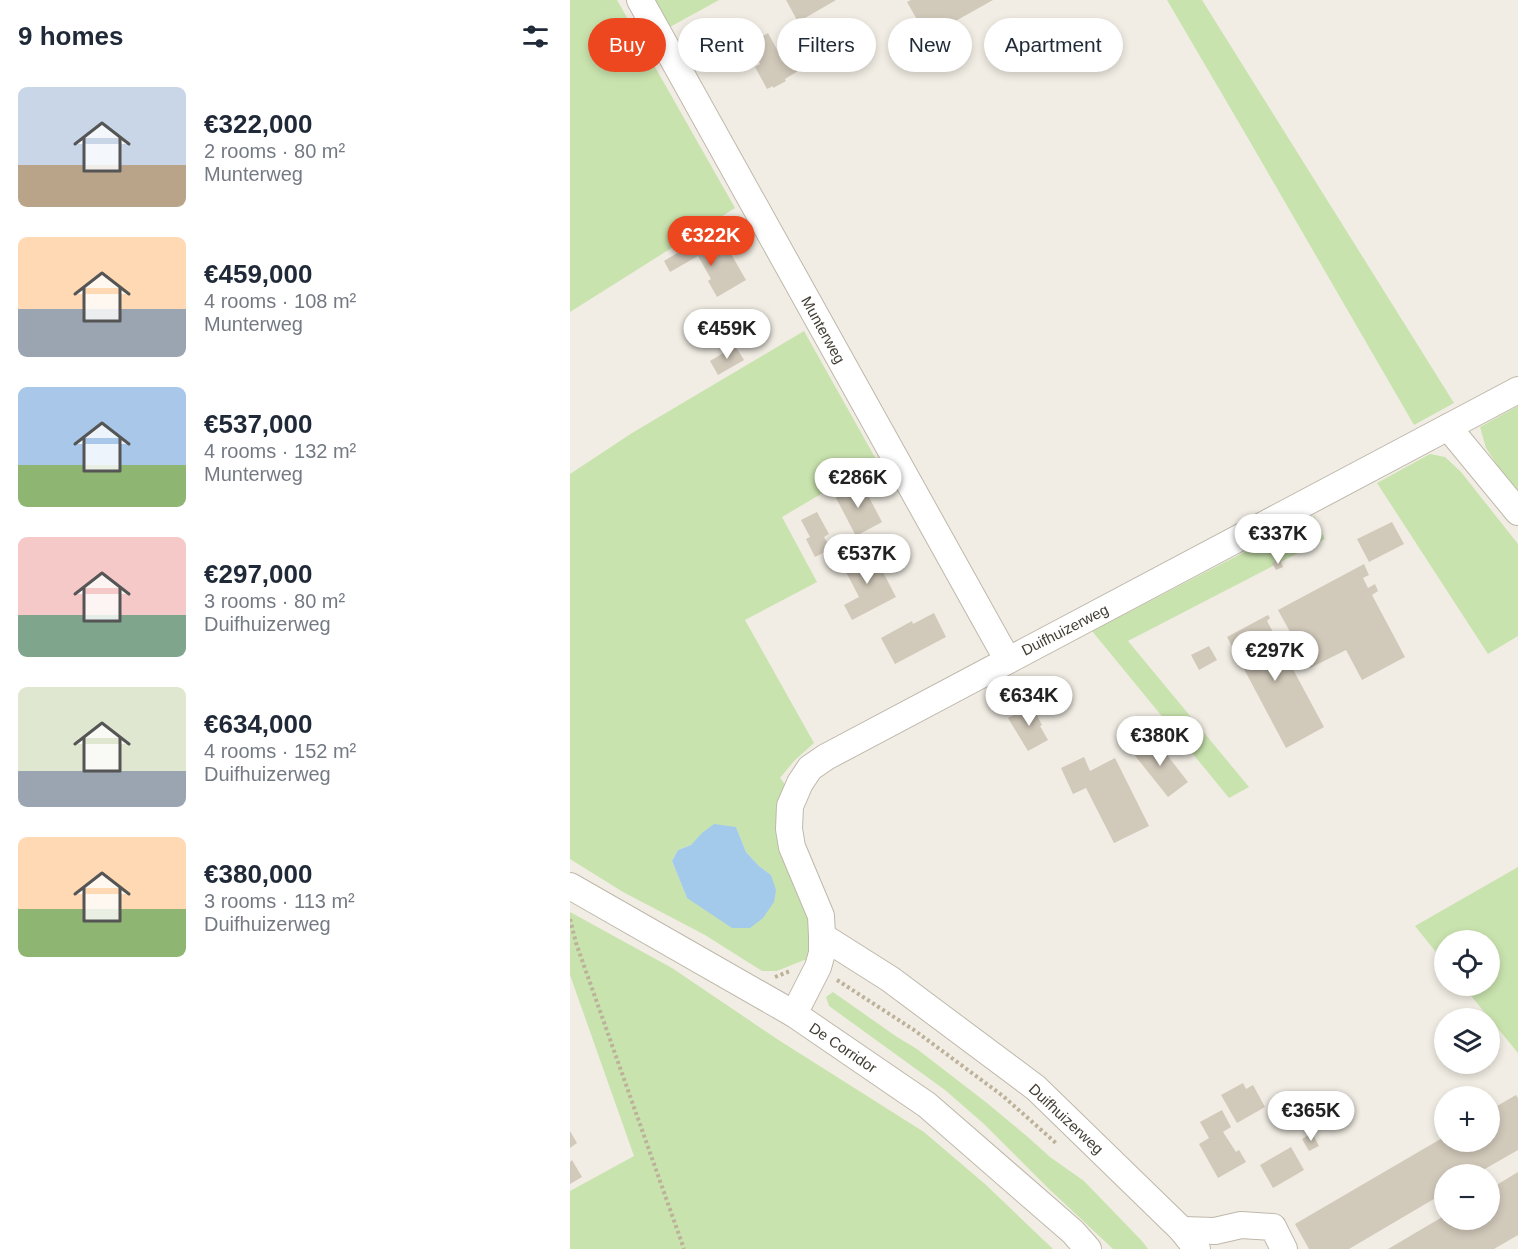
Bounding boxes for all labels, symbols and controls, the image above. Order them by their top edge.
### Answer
chip: Buy [588,18,666,72]
chip: Rent [678,18,765,72]
chip: Filters [777,18,876,72]
chip: New [888,18,972,72]
chip: Apartment [984,18,1123,72]
icon: filters [519,20,552,53]
text: 9 homes [18,21,124,51]
text: €322,000 [204,109,312,139]
icon: home [66,111,138,183]
text: 2 rooms · 80 m² [204,140,345,162]
text: Munterweg [204,163,303,185]
pin: €322K [669,216,753,267]
text: €322K [682,224,740,246]
text: €459,000 [204,259,312,289]
icon: home [66,261,138,333]
text: 4 rooms · 108 m² [204,290,356,312]
street label: Munterweg [798,293,849,366]
pin: €459K [685,309,769,360]
text: Munterweg [204,313,303,335]
text: €459K [698,317,756,339]
text: €537,000 [204,409,312,439]
icon: home [66,411,138,483]
text: 4 rooms · 132 m² [204,440,356,462]
pin: €286K [816,458,900,509]
text: Munterweg [204,463,303,485]
text: €286K [829,466,887,488]
pin: €337K [1236,514,1320,565]
text: €337K [1249,522,1307,544]
pin: €537K [825,534,909,585]
text: €537K [838,542,896,564]
text: €297,000 [204,559,312,589]
icon: home [66,561,138,633]
text: 3 rooms · 80 m² [204,590,345,612]
street label: Duifhuizerweg [1019,600,1111,659]
text: Duifhuizerweg [204,613,331,635]
pin: €297K [1233,631,1317,682]
text: €297K [1246,639,1304,661]
pin: €634K [987,676,1071,727]
text: €634K [1000,684,1058,706]
text: €634,000 [204,709,312,739]
icon: home [66,711,138,783]
pin: €380K [1118,716,1202,767]
text: €380K [1131,724,1189,746]
text: 4 rooms · 152 m² [204,740,356,762]
text: Duifhuizerweg [204,763,331,785]
text: €380,000 [204,859,312,889]
icon: home [66,861,138,933]
text: 3 rooms · 113 m² [204,890,355,912]
text: Duifhuizerweg [204,913,331,935]
map controls [1434,930,1500,1230]
button: locate [1434,930,1500,996]
button: layers [1434,1008,1500,1074]
street label: De Corridor [806,1019,880,1076]
street label: Duifhuizerweg [1026,1080,1107,1157]
button: + [1434,1086,1500,1152]
pin: €365K [1269,1091,1353,1142]
text: €365K [1282,1099,1340,1121]
button: − [1434,1164,1500,1230]

